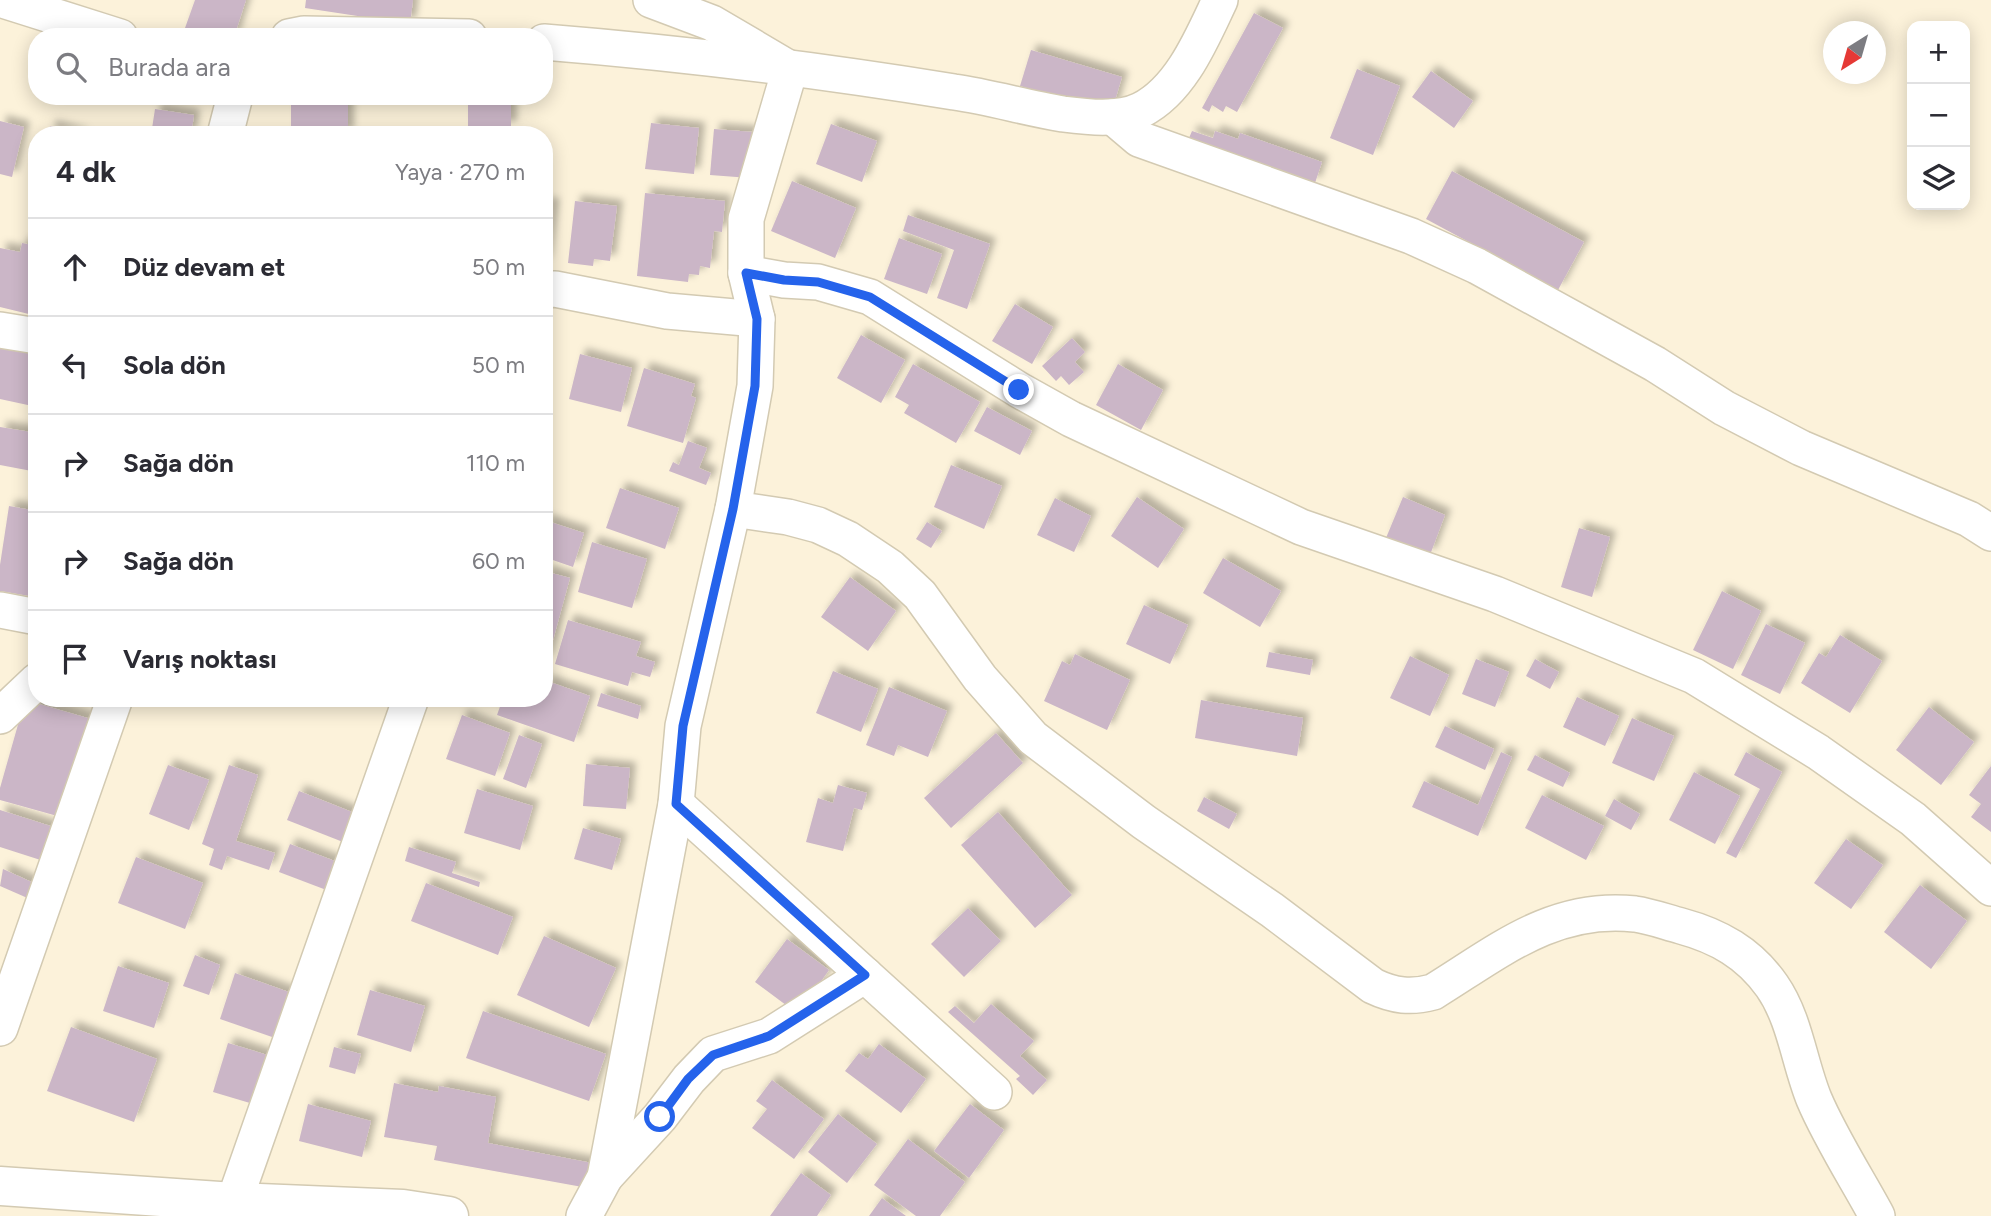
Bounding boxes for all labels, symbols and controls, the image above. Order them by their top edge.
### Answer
north arrow [1823,21,1886,84]
map controls [1907,21,1970,210]
button: + [1907,21,1970,84]
search box [28,28,553,105]
icon: search [52,48,90,86]
text: Burada ara [108,51,231,83]
button: − [1907,84,1970,147]
button: layers [1907,147,1970,210]
text: 4 dk [56,153,116,190]
text: Yaya · 270 m [395,158,525,186]
icon: ahead [56,248,94,286]
text: Düz devam et [123,251,285,283]
text: 50 m [472,253,525,281]
icon: left [56,346,94,384]
text: Sola dön [123,349,226,381]
text: 50 m [472,351,525,379]
route end [1003,374,1034,405]
icon: right [56,444,94,482]
text: Sağa dön [123,447,234,479]
text: 110 m [466,449,525,477]
icon: right [56,542,94,580]
text: Sağa dön [123,545,234,577]
text: 60 m [472,547,525,575]
icon: arrive [56,640,94,678]
text: Varış noktası [123,643,277,675]
route start [644,1101,675,1132]

